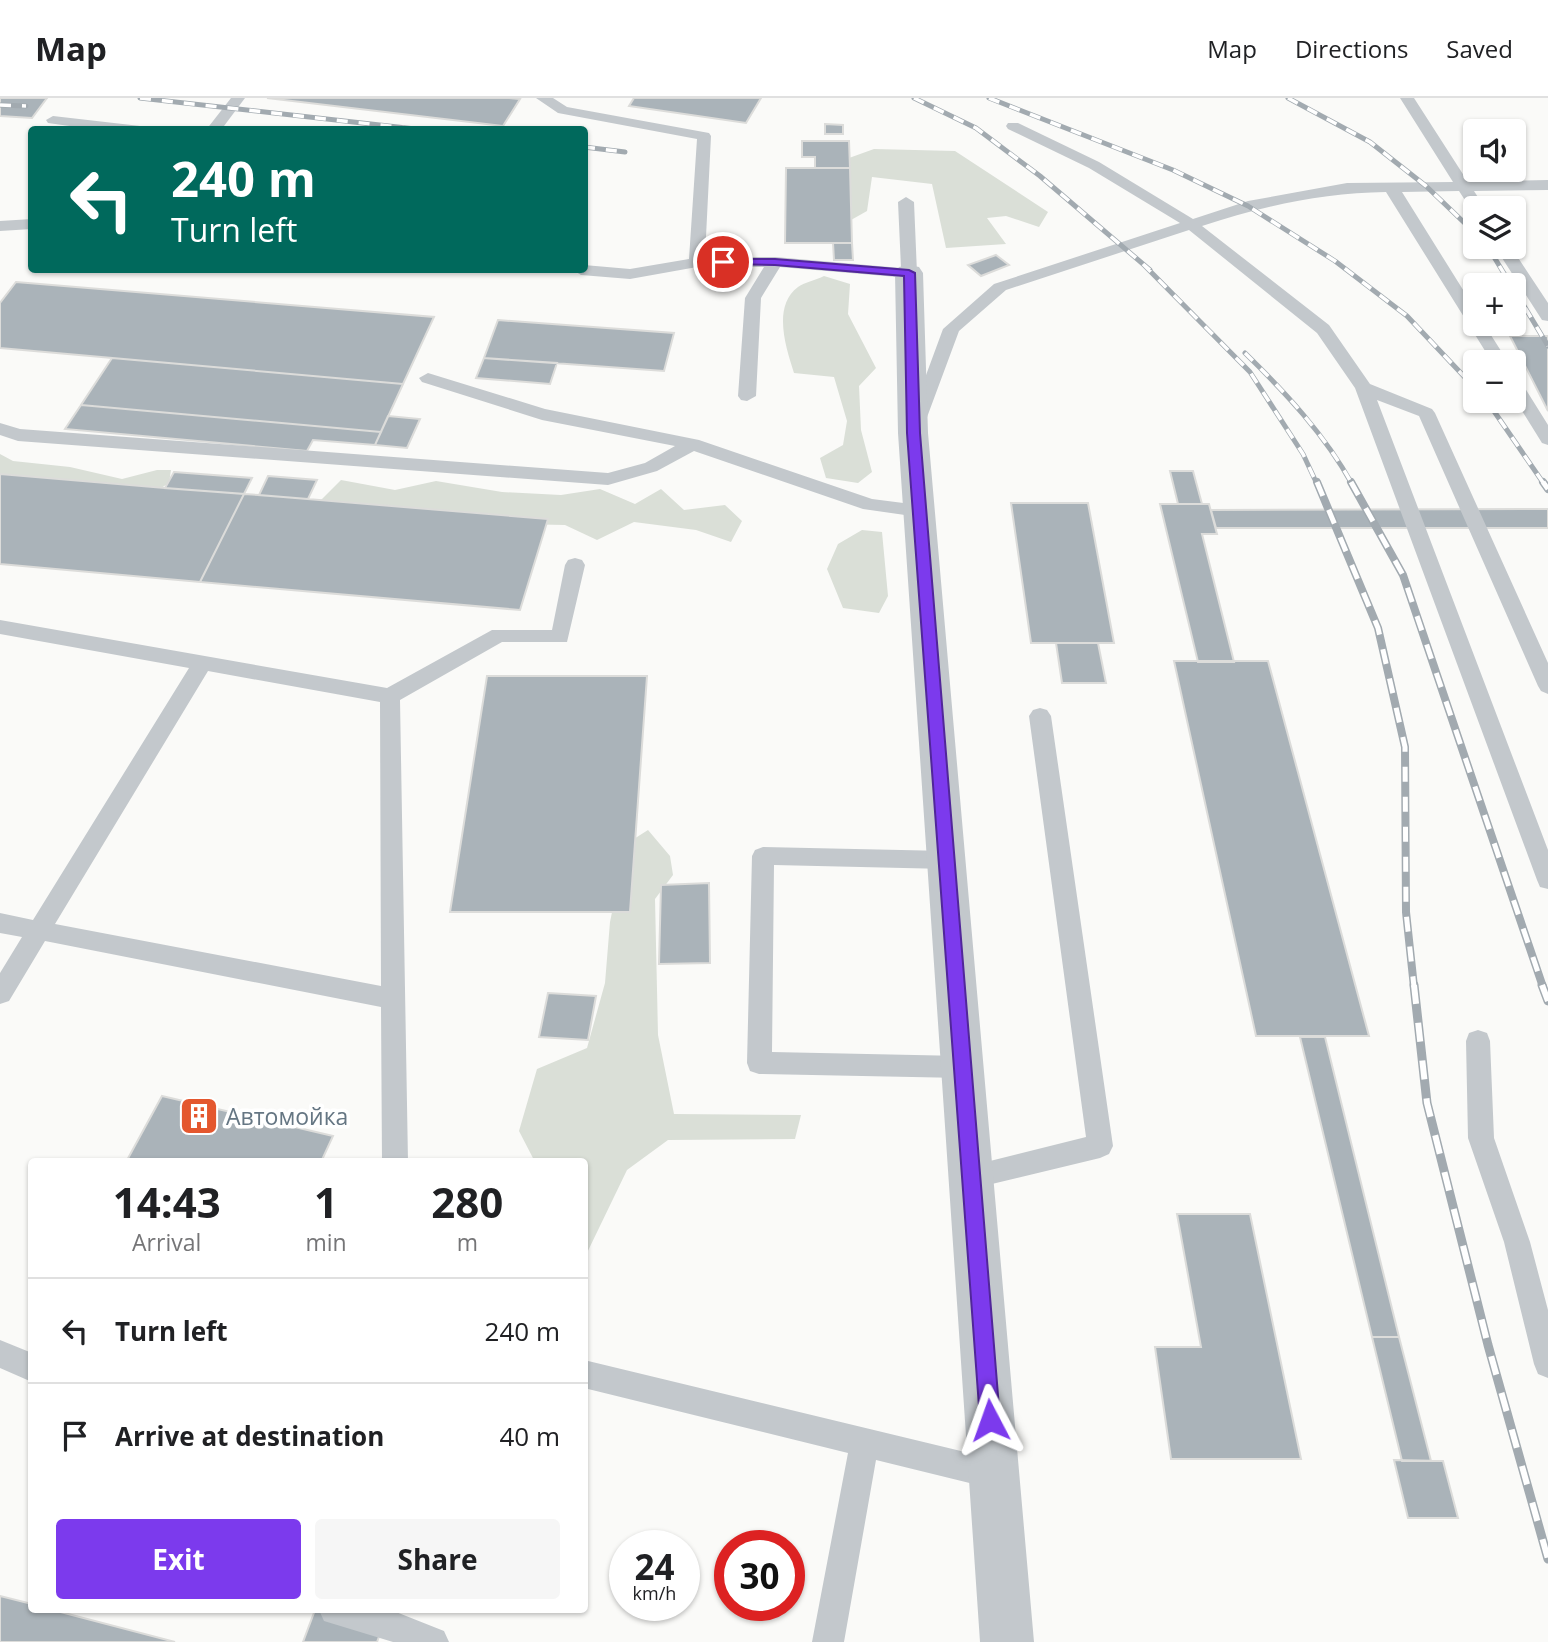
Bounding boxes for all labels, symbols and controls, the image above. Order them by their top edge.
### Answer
text: Map [35,26,107,71]
text: Map [1207,32,1257,65]
text: Directions [1295,32,1408,65]
text: Saved [1446,32,1513,65]
map controls [1463,119,1526,413]
button: sound [1463,119,1526,182]
text: 240 m [171,145,316,211]
icon: left [56,154,147,245]
button: layers [1463,196,1526,259]
text: Turn left [171,208,297,251]
pin [693,232,753,292]
icon: arrive [704,243,742,281]
button: + [1463,273,1526,336]
button: − [1463,350,1526,413]
building icon: Автомойка [178,1095,220,1137]
place label: Автомойка [226,1100,348,1132]
text: 14:43 [113,1173,221,1230]
text: 1 [314,1173,338,1230]
text: 280 [431,1173,503,1230]
text: Arrival [132,1226,201,1258]
text: min [305,1226,347,1258]
text: m [457,1226,478,1258]
icon: left [56,1312,94,1350]
text: Turn left [115,1313,227,1349]
text: 240 m [485,1313,560,1349]
position arrow [953,1383,1027,1457]
icon: arrive [56,1417,94,1455]
text: Arrive at destination [115,1418,384,1454]
text: 40 m [499,1418,560,1454]
button: Exit [56,1519,301,1599]
button: Share [315,1519,560,1599]
speed limit sign: 30 [714,1530,805,1621]
text: 24 [634,1543,675,1590]
text: km/h [633,1581,676,1605]

